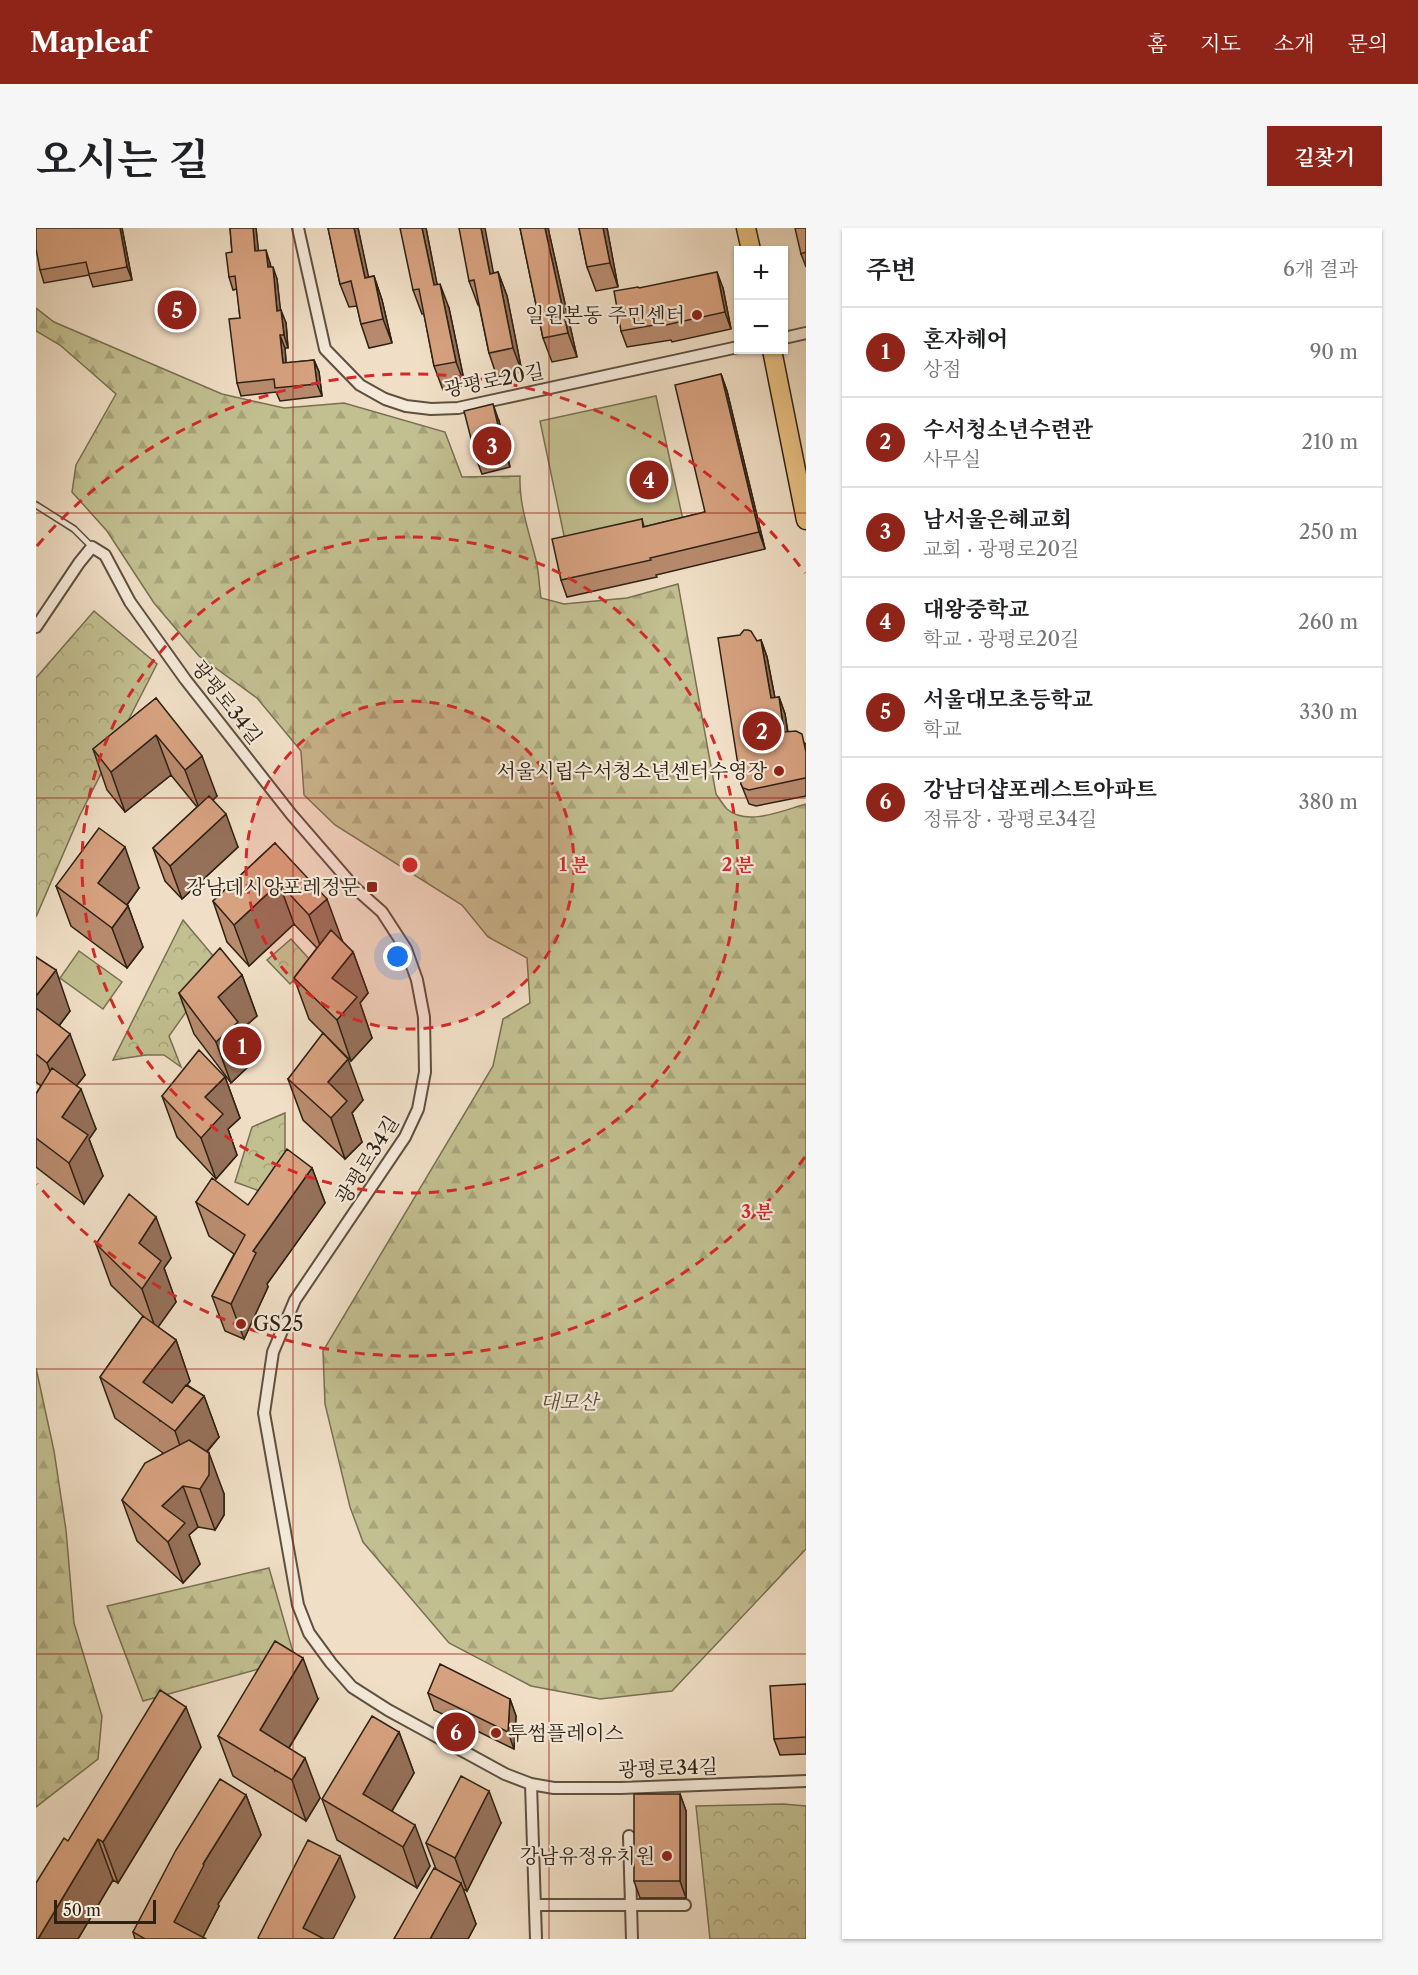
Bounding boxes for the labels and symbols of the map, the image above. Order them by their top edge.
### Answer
pin: 5 [158,288,196,332]
place label: 일원본동 주민센터 [525,303,685,327]
marker: 일원본동 주민센터 [690,308,704,322]
street label: 광평로20길 [442,359,546,401]
pin: 3 [472,424,512,468]
pin: 4 [630,458,668,502]
street label: 광평로34길 [187,655,267,749]
pin: 2 [742,708,782,754]
place label: 서울시립수서청소년센터수영장 [497,759,768,783]
marker: 서울시립수서청소년센터수영장 [772,764,786,778]
text: 1 분 [559,854,590,876]
text: 2 분 [722,854,755,876]
centre of rings [400,855,420,875]
place label: 강남데시앙포레정문 [186,875,360,899]
marker: 강남데시앙포레정문 [365,880,379,894]
your location [383,942,412,971]
pin: 1 [222,1024,262,1068]
street label: 광평로34길 [330,1111,404,1209]
text: 3 분 [741,1201,774,1223]
place label: GS25 [253,1312,303,1336]
marker: GS25 [234,1317,248,1331]
park label: 대모산 [540,1390,601,1414]
pin: 6 [436,1710,476,1754]
place label: 투썸플레이스 [508,1721,624,1745]
marker: 투썸플레이스 [489,1726,503,1740]
street label: 광평로34길 [618,1754,718,1782]
place label: 강남유정유치원 [520,1844,655,1868]
marker: 강남유정유치원 [660,1849,674,1863]
scale bar [54,1897,156,1924]

